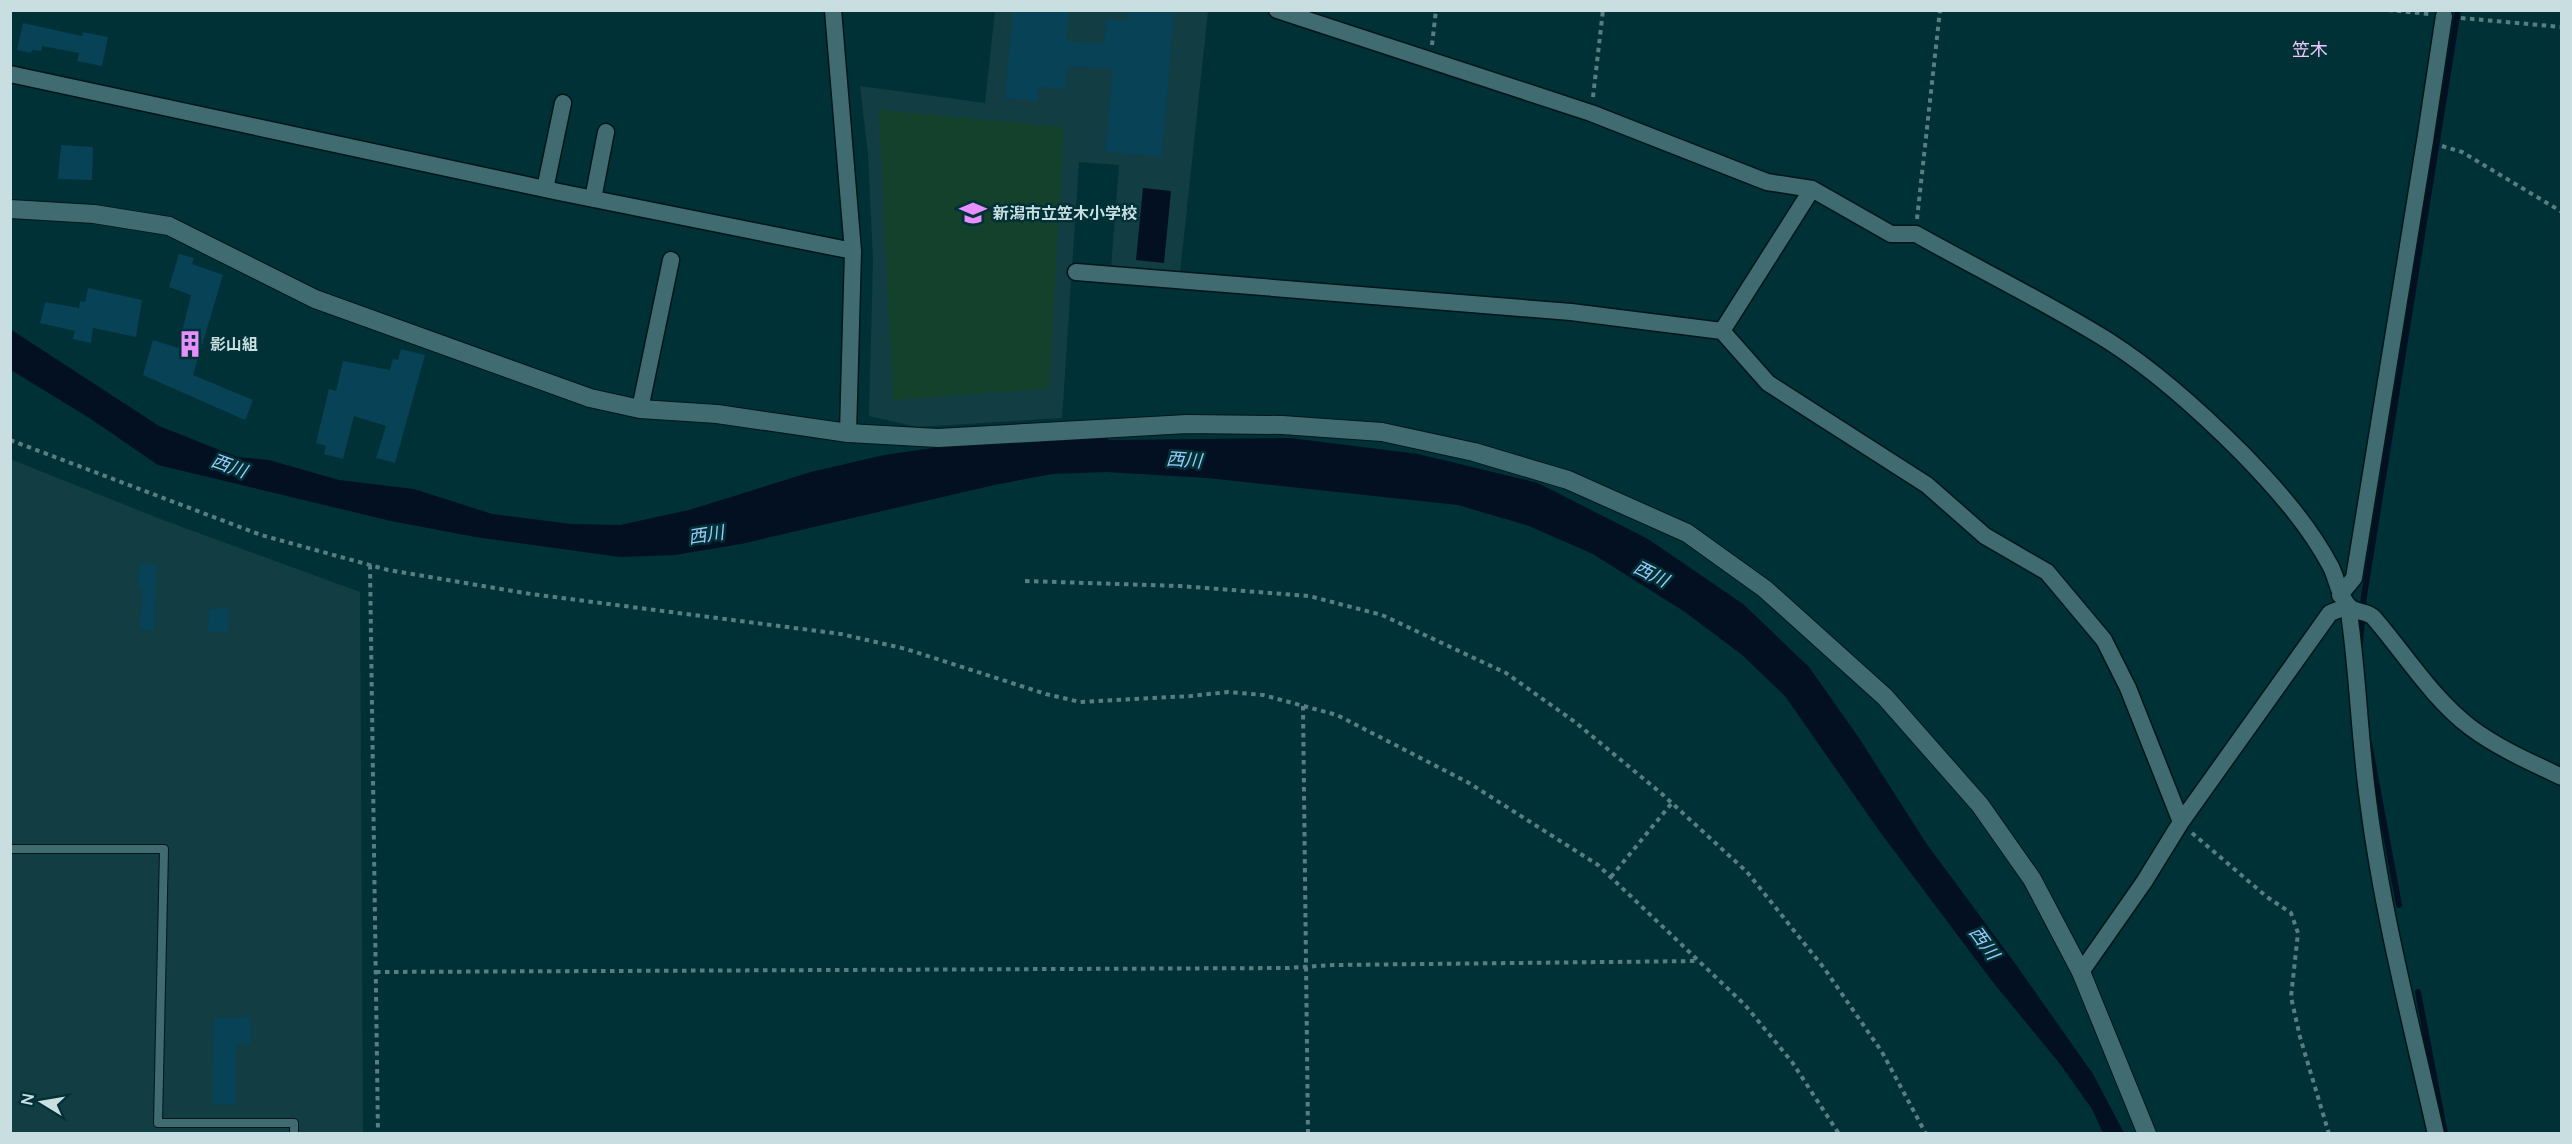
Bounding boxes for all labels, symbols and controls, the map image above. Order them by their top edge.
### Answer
district label: 笠木 [2292,37,2328,61]
school or university icon: 新潟市立笠木小学校 [958,198,988,228]
place label: 新潟市立笠木小学校 [993,202,1137,224]
building icon: 影山組 [175,329,205,359]
place label: 影山組 [210,333,258,355]
water label: 西川 [1165,446,1205,472]
water label: 西川 [208,448,252,483]
water label: 西川 [686,519,727,549]
water label: 西川 [1630,554,1675,593]
water label: 西川 [1965,921,2006,966]
north arrow [12,1072,72,1132]
text: N [15,1091,39,1107]

